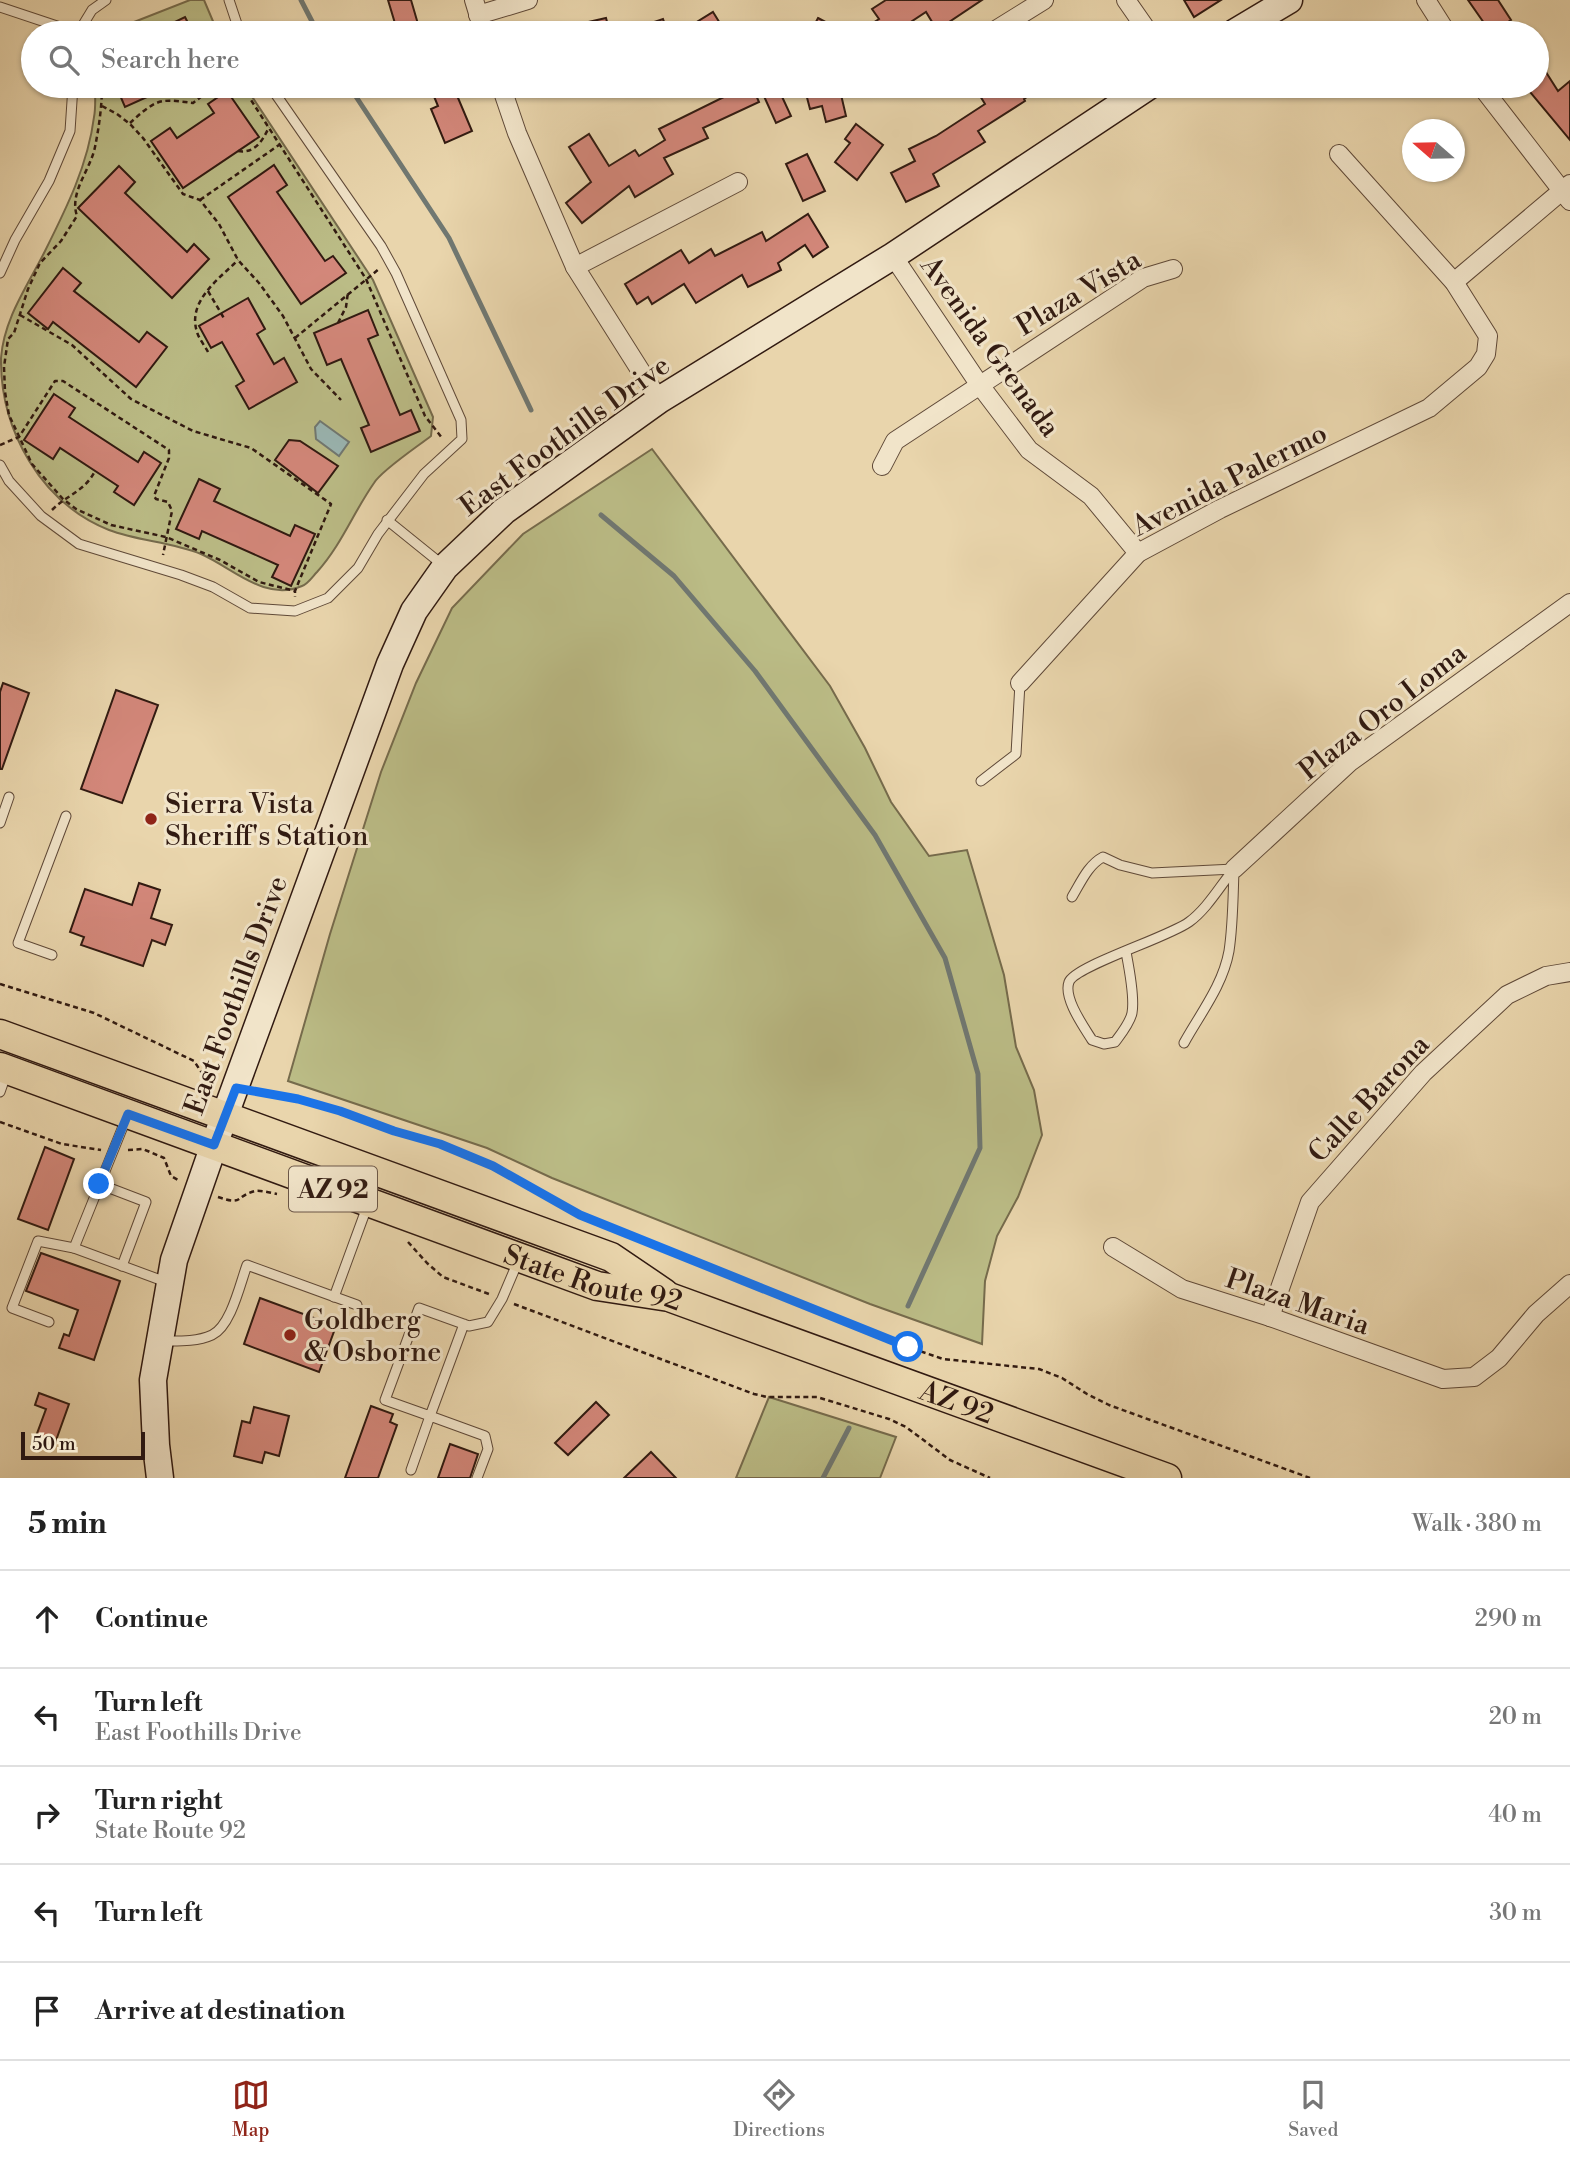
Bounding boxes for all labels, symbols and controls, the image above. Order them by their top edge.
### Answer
search box [21,21,1549,98]
icon: search [45,41,83,79]
text: Search here [101,44,240,76]
north arrow [1402,119,1465,182]
street label: Plaza Vista [1010,242,1148,344]
street label: Avenida Grenada [912,249,1068,445]
street label: East Foothills Drive [453,348,677,524]
street label: Avenida Palermo [1125,416,1333,545]
street label: Plaza Oro Loma [1292,635,1474,789]
place label: Sierra Vista Sheriff's Station [165,787,369,854]
marker: Sierra Vista Sheriff's Station [143,811,159,827]
street label: East Foothills Drive [177,871,296,1120]
street label: Calle Barona [1301,1027,1438,1170]
road number: AZ 92 [289,1166,377,1212]
route end [83,1168,114,1199]
street label: State Route 92 [499,1237,687,1319]
street label: Plaza Maria [1221,1261,1375,1344]
place label: Goldberg & Osborne [304,1303,441,1370]
marker: Goldberg & Osborne [282,1327,298,1343]
route start [892,1331,923,1362]
street label: AZ 92 [914,1373,998,1432]
scale bar [21,1429,145,1461]
text: 50 m [32,1432,76,1456]
text: 5 min [28,1505,107,1543]
text: Walk · 380 m [1412,1510,1542,1538]
icon: ahead [28,1600,66,1638]
text: Continue [95,1603,208,1635]
text: 290 m [1475,1605,1542,1633]
text: Turn left [95,1687,203,1719]
icon: left [28,1698,66,1736]
text: 20 m [1489,1703,1542,1731]
text: East Foothills Drive [95,1719,302,1747]
text: Turn right [95,1785,223,1817]
icon: right [28,1796,66,1834]
text: 40 m [1488,1801,1542,1829]
text: State Route 92 [95,1817,246,1845]
icon: left [28,1894,66,1932]
text: Turn left [95,1897,203,1929]
text: 30 m [1489,1899,1542,1927]
icon: arrive [28,1992,66,2030]
text: Arrive at destination [95,1995,345,2027]
tab: Map [232,2076,270,2142]
tab: Directions [733,2076,825,2142]
tab: Saved [1288,2076,1338,2142]

